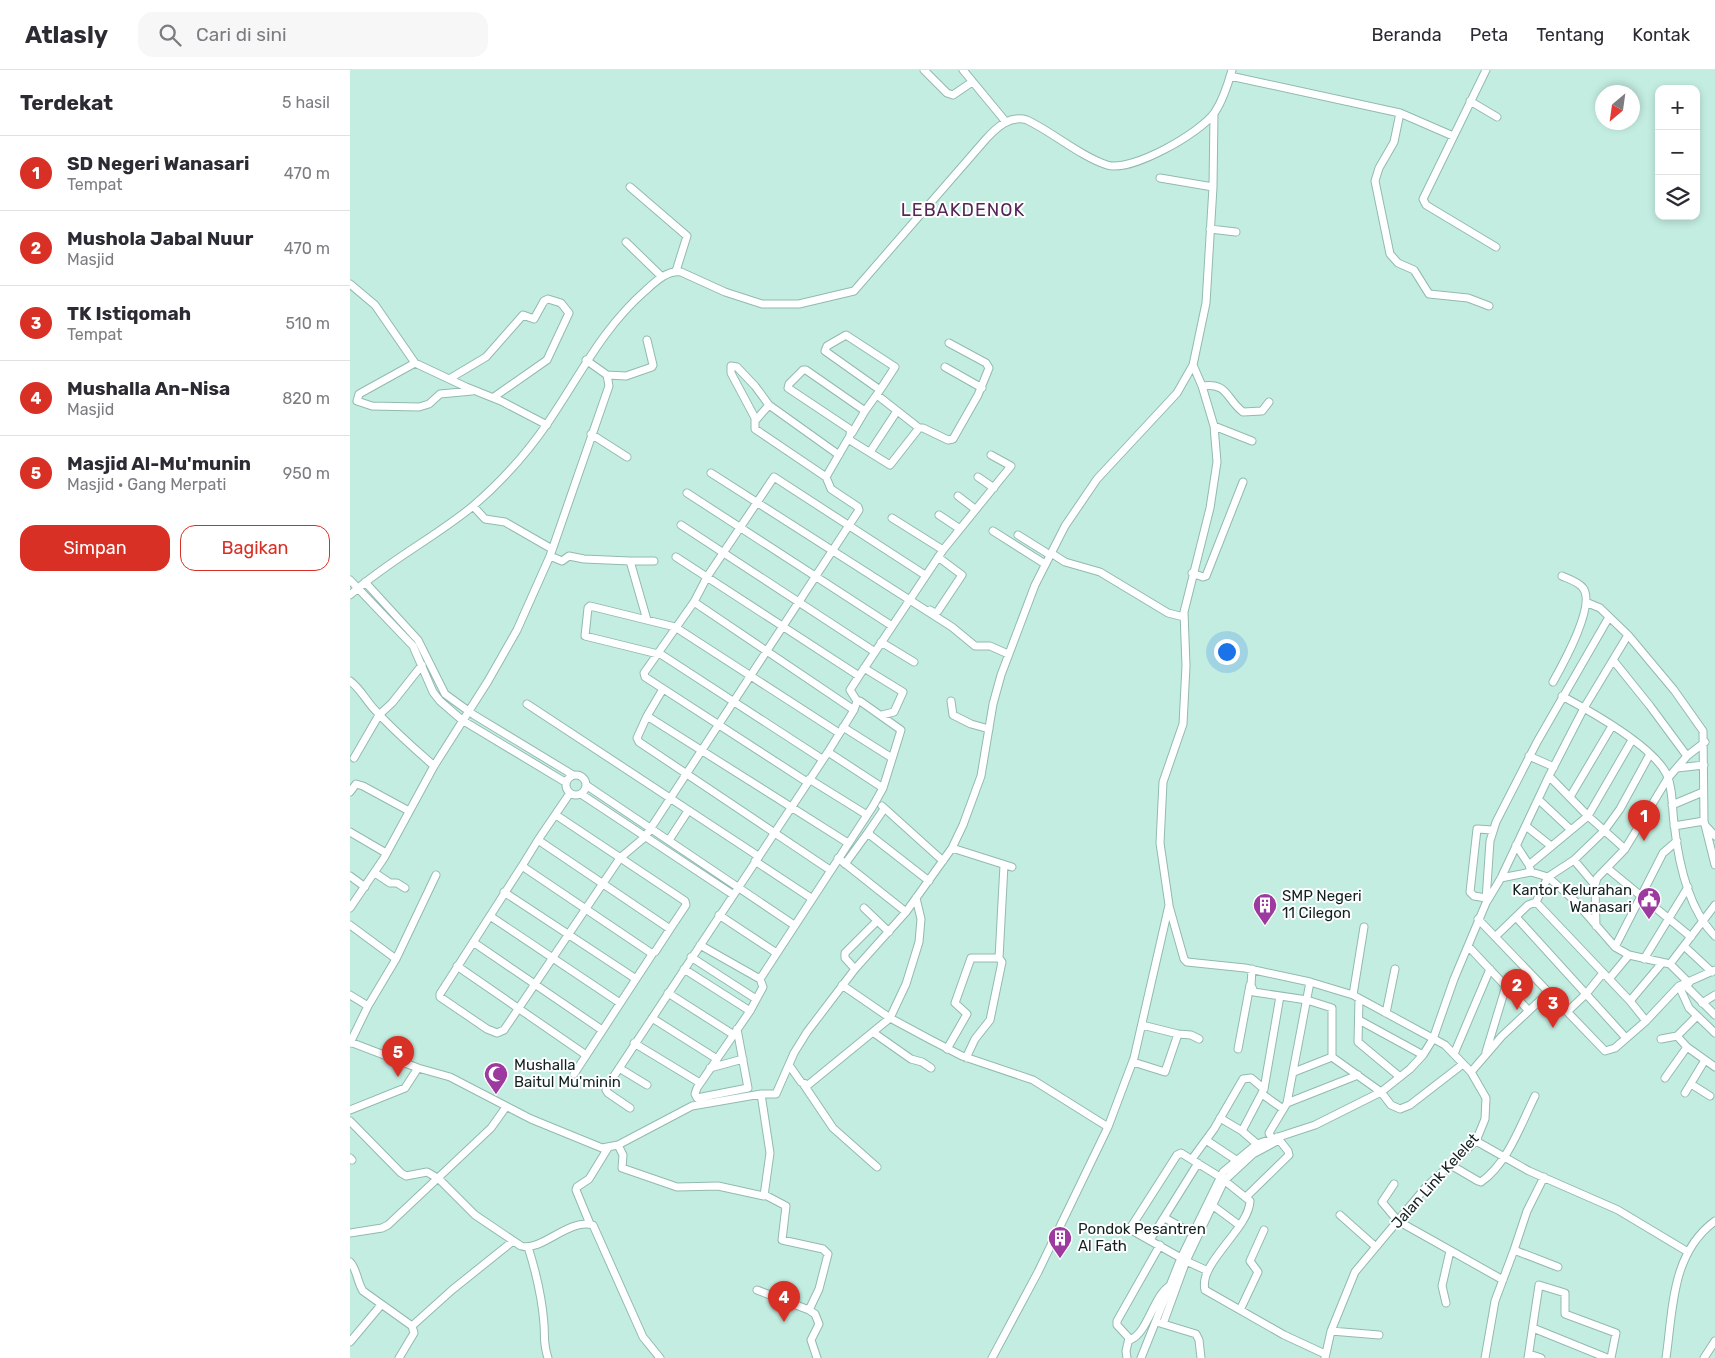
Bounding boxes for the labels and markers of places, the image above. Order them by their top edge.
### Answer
pin: 1 [1628,800,1660,841]
place label: Kantor Kelurahan Wanasari [1512,881,1632,916]
public building icon: Kantor Kelurahan Wanasari [1636,886,1662,920]
place label: SMP Negeri 11 Cilegon [1282,887,1362,922]
building icon: SMP Negeri 11 Cilegon [1252,892,1278,926]
pin: 2 [1501,969,1533,1010]
pin: 3 [1537,987,1569,1028]
pin: 5 [382,1036,414,1077]
place label: Mushalla Baitul Mu'minin [514,1056,621,1091]
mosque icon: Mushalla Baitul Mu'minin [483,1061,509,1095]
place label: Pondok Pesantren Al Fath [1078,1220,1206,1255]
building icon: Pondok Pesantren Al Fath [1047,1225,1073,1259]
pin: 4 [768,1281,800,1322]

